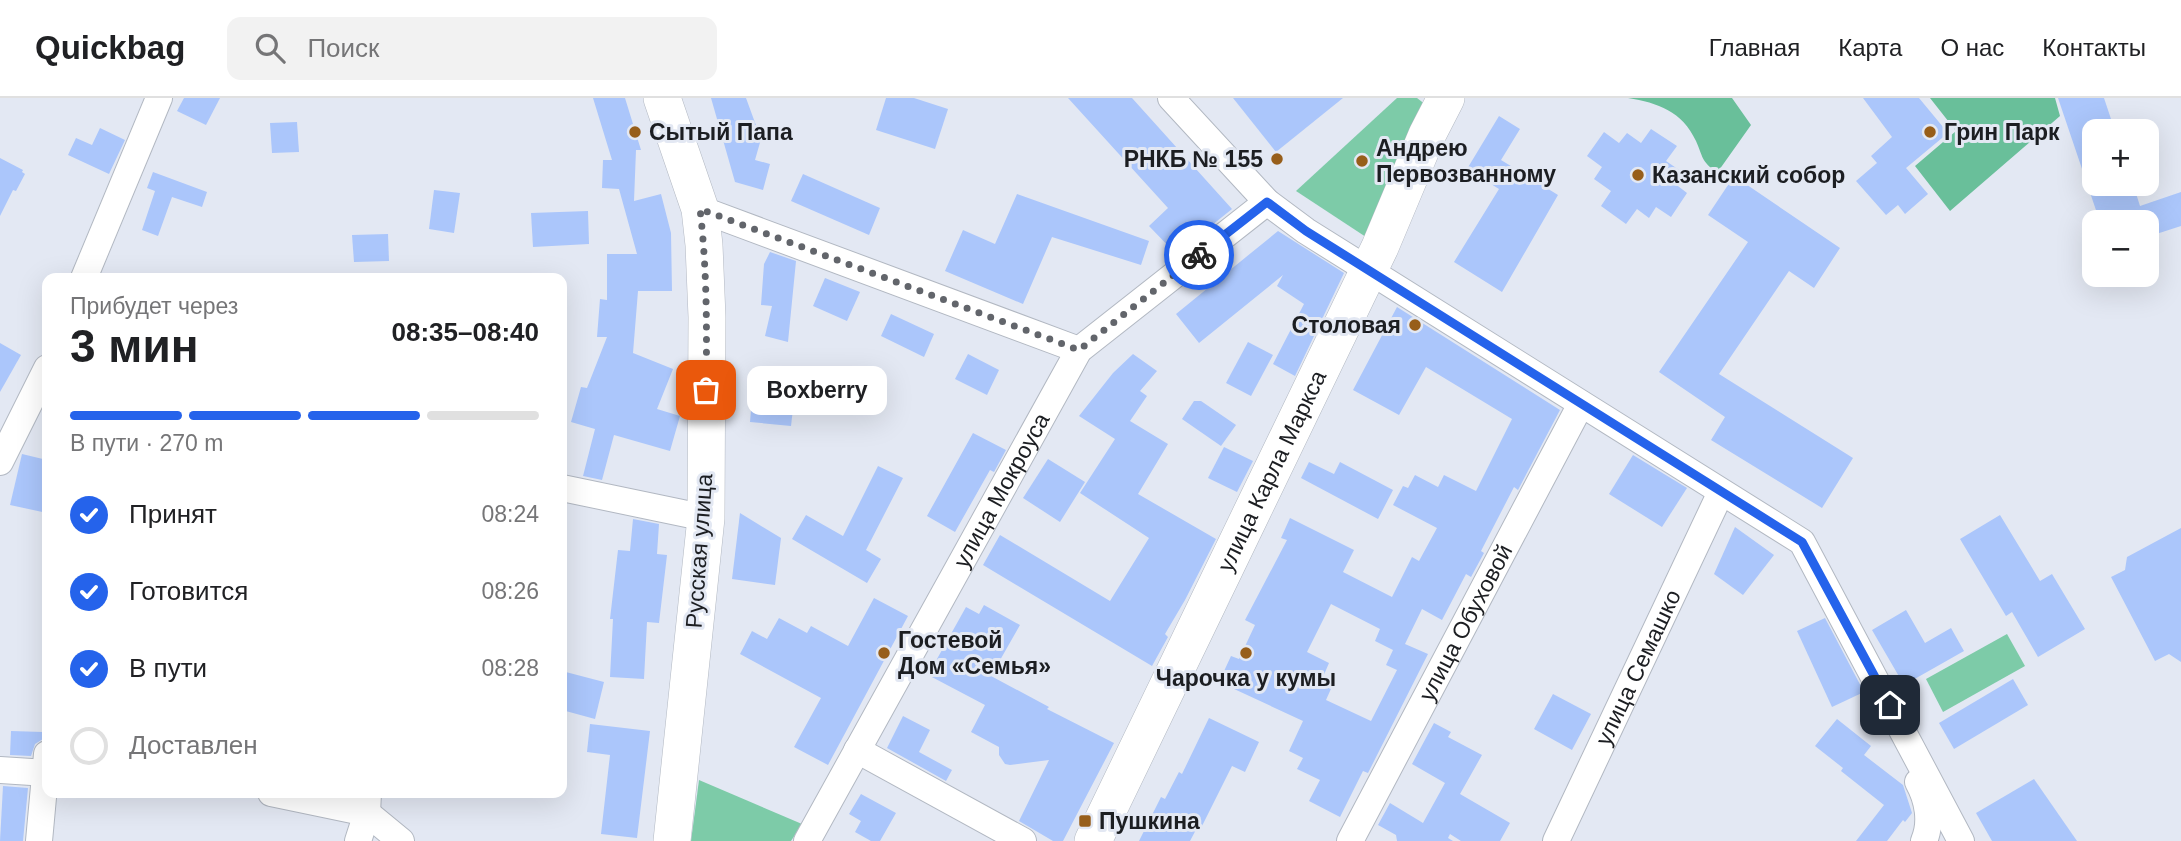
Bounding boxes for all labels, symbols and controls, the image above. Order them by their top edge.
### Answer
search box [227,17,717,80]
text: Quickbag [35,29,185,66]
icon: search [251,29,289,67]
text: Поиск [307,33,379,63]
text: Главная [1709,34,1800,61]
text: Карта [1838,34,1902,61]
text: О нас [1940,34,2004,61]
text: Контакты [2042,34,2146,61]
place label: Сытый Папа [649,119,793,145]
place label: Грин Парк [1944,119,2060,145]
map controls [2082,119,2159,287]
button: + [2082,119,2159,196]
marker: Сытый Папа [627,124,643,140]
marker: Грин Парк [1922,124,1938,140]
place label: Андрею Первозванному [1376,135,1556,187]
place label: РНКБ № 155 [1124,146,1263,172]
marker: РНКБ № 155 [1269,151,1285,167]
marker: Андрею Первозванному [1354,153,1370,169]
place label: Казанский собор [1652,162,1845,188]
marker: Казанский собор [1630,167,1646,183]
button: − [2082,210,2159,287]
courier [1164,220,1234,290]
icon: bike [1180,236,1218,274]
text: Прибудет через [70,293,238,319]
place label: Столовая [1292,312,1401,338]
text: 08:35–08:40 [392,317,539,347]
marker: Столовая [1407,317,1423,333]
text: 3 мин [70,320,198,372]
pin [676,360,736,420]
callout: Boxberry [748,366,888,414]
street label: улица Карла Маркса [1212,366,1331,576]
icon: bag [687,371,725,409]
text: Boxberry [767,377,867,403]
street label: улица Мокроуса [948,408,1055,572]
text: В пути · 270 m [70,430,223,456]
street label: Русская улица [681,473,717,629]
icon: check [70,496,108,534]
text: Принят [129,499,217,529]
text: 08:24 [481,501,539,527]
street label: улица Обуховой [1413,540,1517,705]
icon: check [70,573,108,611]
text: Готовится [129,576,248,606]
text: 08:26 [481,578,539,604]
street label: улица Семашко [1590,585,1686,749]
place label: Гостевой Дом «Семья» [898,627,1051,679]
marker: Гостевой Дом «Семья» [876,645,892,661]
marker: Чарочка у кумы [1238,645,1254,661]
icon: check [70,650,108,688]
text: В пути [129,653,207,683]
text: 08:28 [481,655,539,681]
place label: Чарочка у кумы [1156,665,1336,691]
pin [1860,675,1920,735]
icon: home [1871,686,1909,724]
text: Доставлен [129,730,258,760]
place label: Пушкина [1099,808,1200,834]
marker: Пушкина [1077,813,1093,829]

